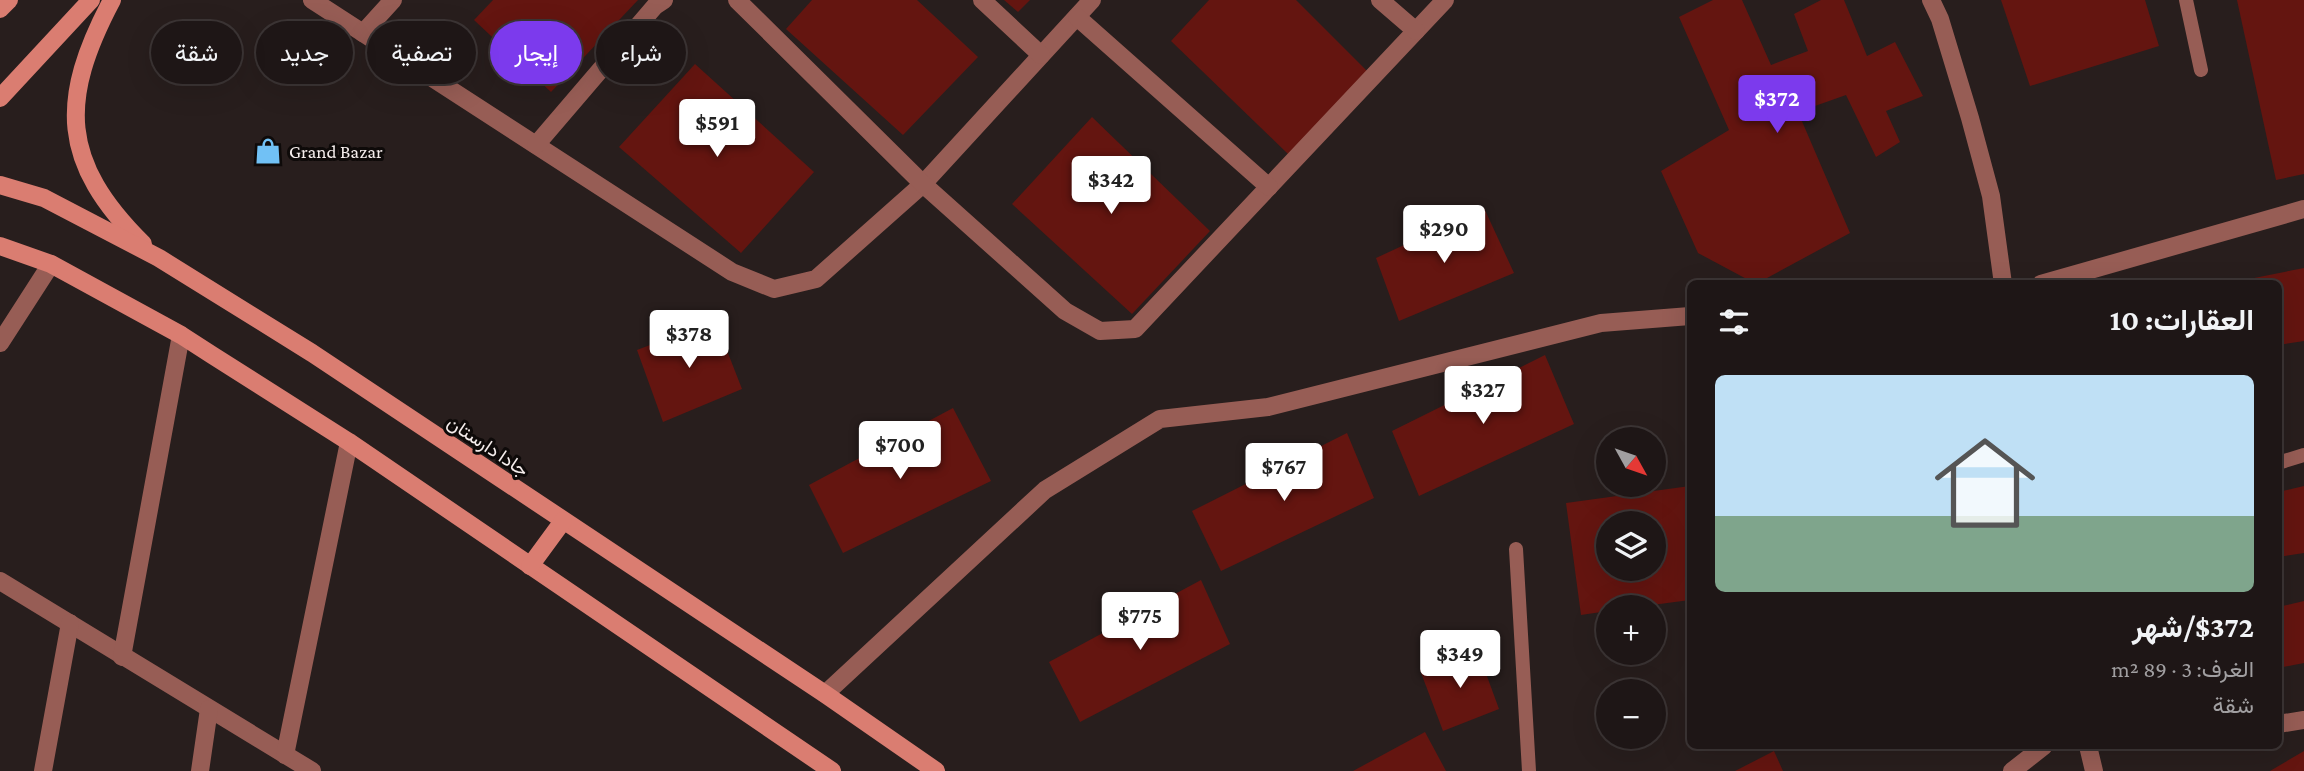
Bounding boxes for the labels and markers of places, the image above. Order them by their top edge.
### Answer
pin: $372 [1736,76,1818,135]
pin: $591 [676,100,758,159]
shop icon: Grand Bazar [253,136,283,166]
place label: Grand Bazar [289,141,383,162]
pin: $342 [1070,156,1152,216]
pin: $290 [1403,205,1485,265]
pin: $378 [648,310,730,370]
pin: $327 [1442,366,1524,426]
pin: $700 [859,421,941,481]
pin: $767 [1243,444,1325,503]
pin: $775 [1099,592,1181,652]
pin: $349 [1419,630,1501,690]

